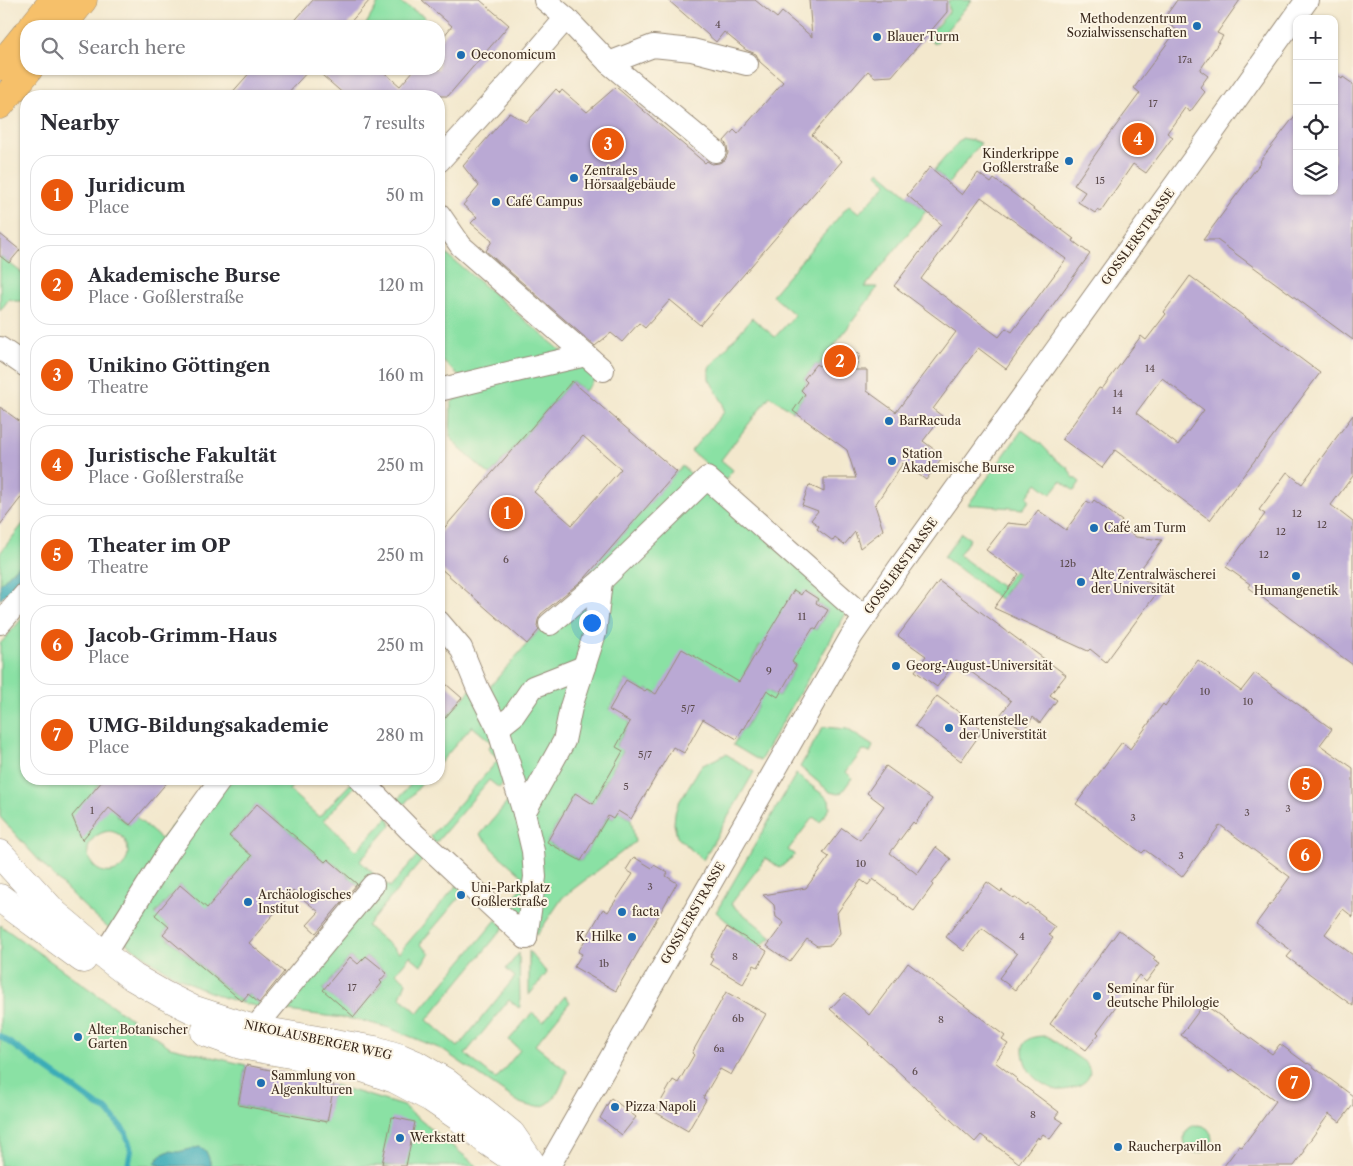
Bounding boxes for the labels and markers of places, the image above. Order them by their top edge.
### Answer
place label: Methodenzentrum Sozialwissenschaften [1067,11,1187,40]
marker: Methodenzentrum Sozialwissenschaften [1191,20,1203,32]
place label: Blauer Turm [887,29,959,44]
marker: Blauer Turm [871,31,883,43]
place label: Oeconomicum [471,47,556,62]
marker: Oeconomicum [455,49,467,61]
pin: 4 [1122,120,1154,158]
pin: 3 [592,125,624,163]
place label: Kinderkrippe Goßlerstraße [982,146,1059,175]
marker: Kinderkrippe Goßlerstraße [1063,155,1075,167]
place label: Zentrales Hörsaalgebäude [584,163,676,192]
marker: Zentrales Hörsaalgebäude [568,172,580,184]
place label: Café Campus [506,194,582,209]
marker: Café Campus [490,196,502,208]
pin: 2 [824,342,856,380]
place label: BarRacuda [899,413,962,428]
marker: BarRacuda [883,415,895,427]
place label: Station Akademische Burse [901,446,1015,475]
marker: Station Akademische Burse [886,455,898,467]
pin: 1 [491,494,523,532]
place label: Café am Turm [1104,520,1186,535]
marker: Café am Turm [1088,522,1100,534]
place label: Alte Zentralwäscherei der Universität [1090,567,1216,596]
marker: Humangenetik [1290,570,1302,582]
marker: Alte Zentralwäscherei der Universität [1075,576,1087,588]
place label: Humangenetik [1254,583,1339,598]
place label: Georg-August-Universität [906,658,1053,673]
marker: Georg-August-Universität [890,660,902,672]
place label: Kartenstelle der Universtität [959,713,1048,742]
marker: Kartenstelle der Universtität [943,722,955,734]
pin: 5 [1290,765,1322,803]
pin: 6 [1289,836,1321,874]
place label: Uni-Parkplatz Goßlerstraße [471,880,550,909]
place label: Archäologisches Institut [257,887,351,916]
marker: Uni-Parkplatz Goßlerstraße [455,889,467,901]
marker: Archäologisches Institut [242,896,254,908]
place label: facta [632,904,660,919]
marker: facta [616,906,628,918]
place label: K. Hilke [576,929,622,944]
marker: K. Hilke [626,931,638,943]
place label: Seminar für deutsche Philologie [1107,981,1220,1010]
marker: Seminar für deutsche Philologie [1091,990,1103,1002]
place label: Alter Botanischer Garten [87,1022,188,1051]
marker: Alter Botanischer Garten [72,1031,84,1043]
pin: 7 [1278,1064,1310,1102]
place label: Sammlung von Algenkulturen [270,1068,356,1097]
marker: Sammlung von Algenkulturen [255,1077,267,1089]
place label: Pizza Napoli [625,1099,697,1114]
marker: Pizza Napoli [609,1101,621,1113]
place label: Werkstatt [409,1130,466,1145]
marker: Werkstatt [394,1132,406,1144]
place label: Raucherpavillon [1128,1139,1222,1154]
marker: Raucherpavillon [1112,1141,1124,1153]

